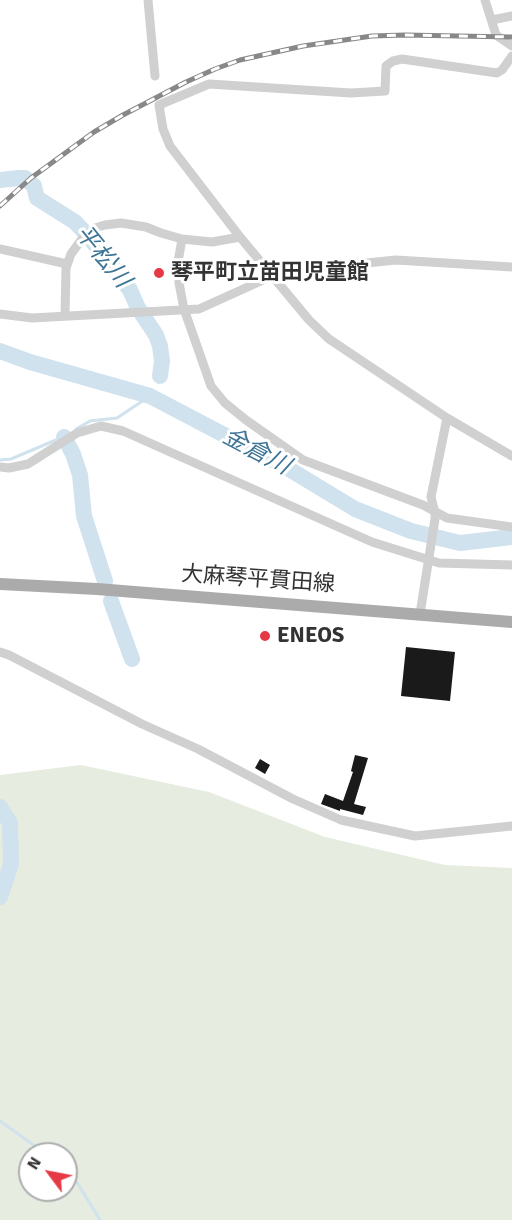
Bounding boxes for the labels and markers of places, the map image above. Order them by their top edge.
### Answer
place label: 琴平町立苗田児童館 [171,260,369,286]
marker: 琴平町立苗田児童館 [152,266,166,280]
place label: ENEOS [277,623,344,649]
marker: ENEOS [258,629,272,643]

